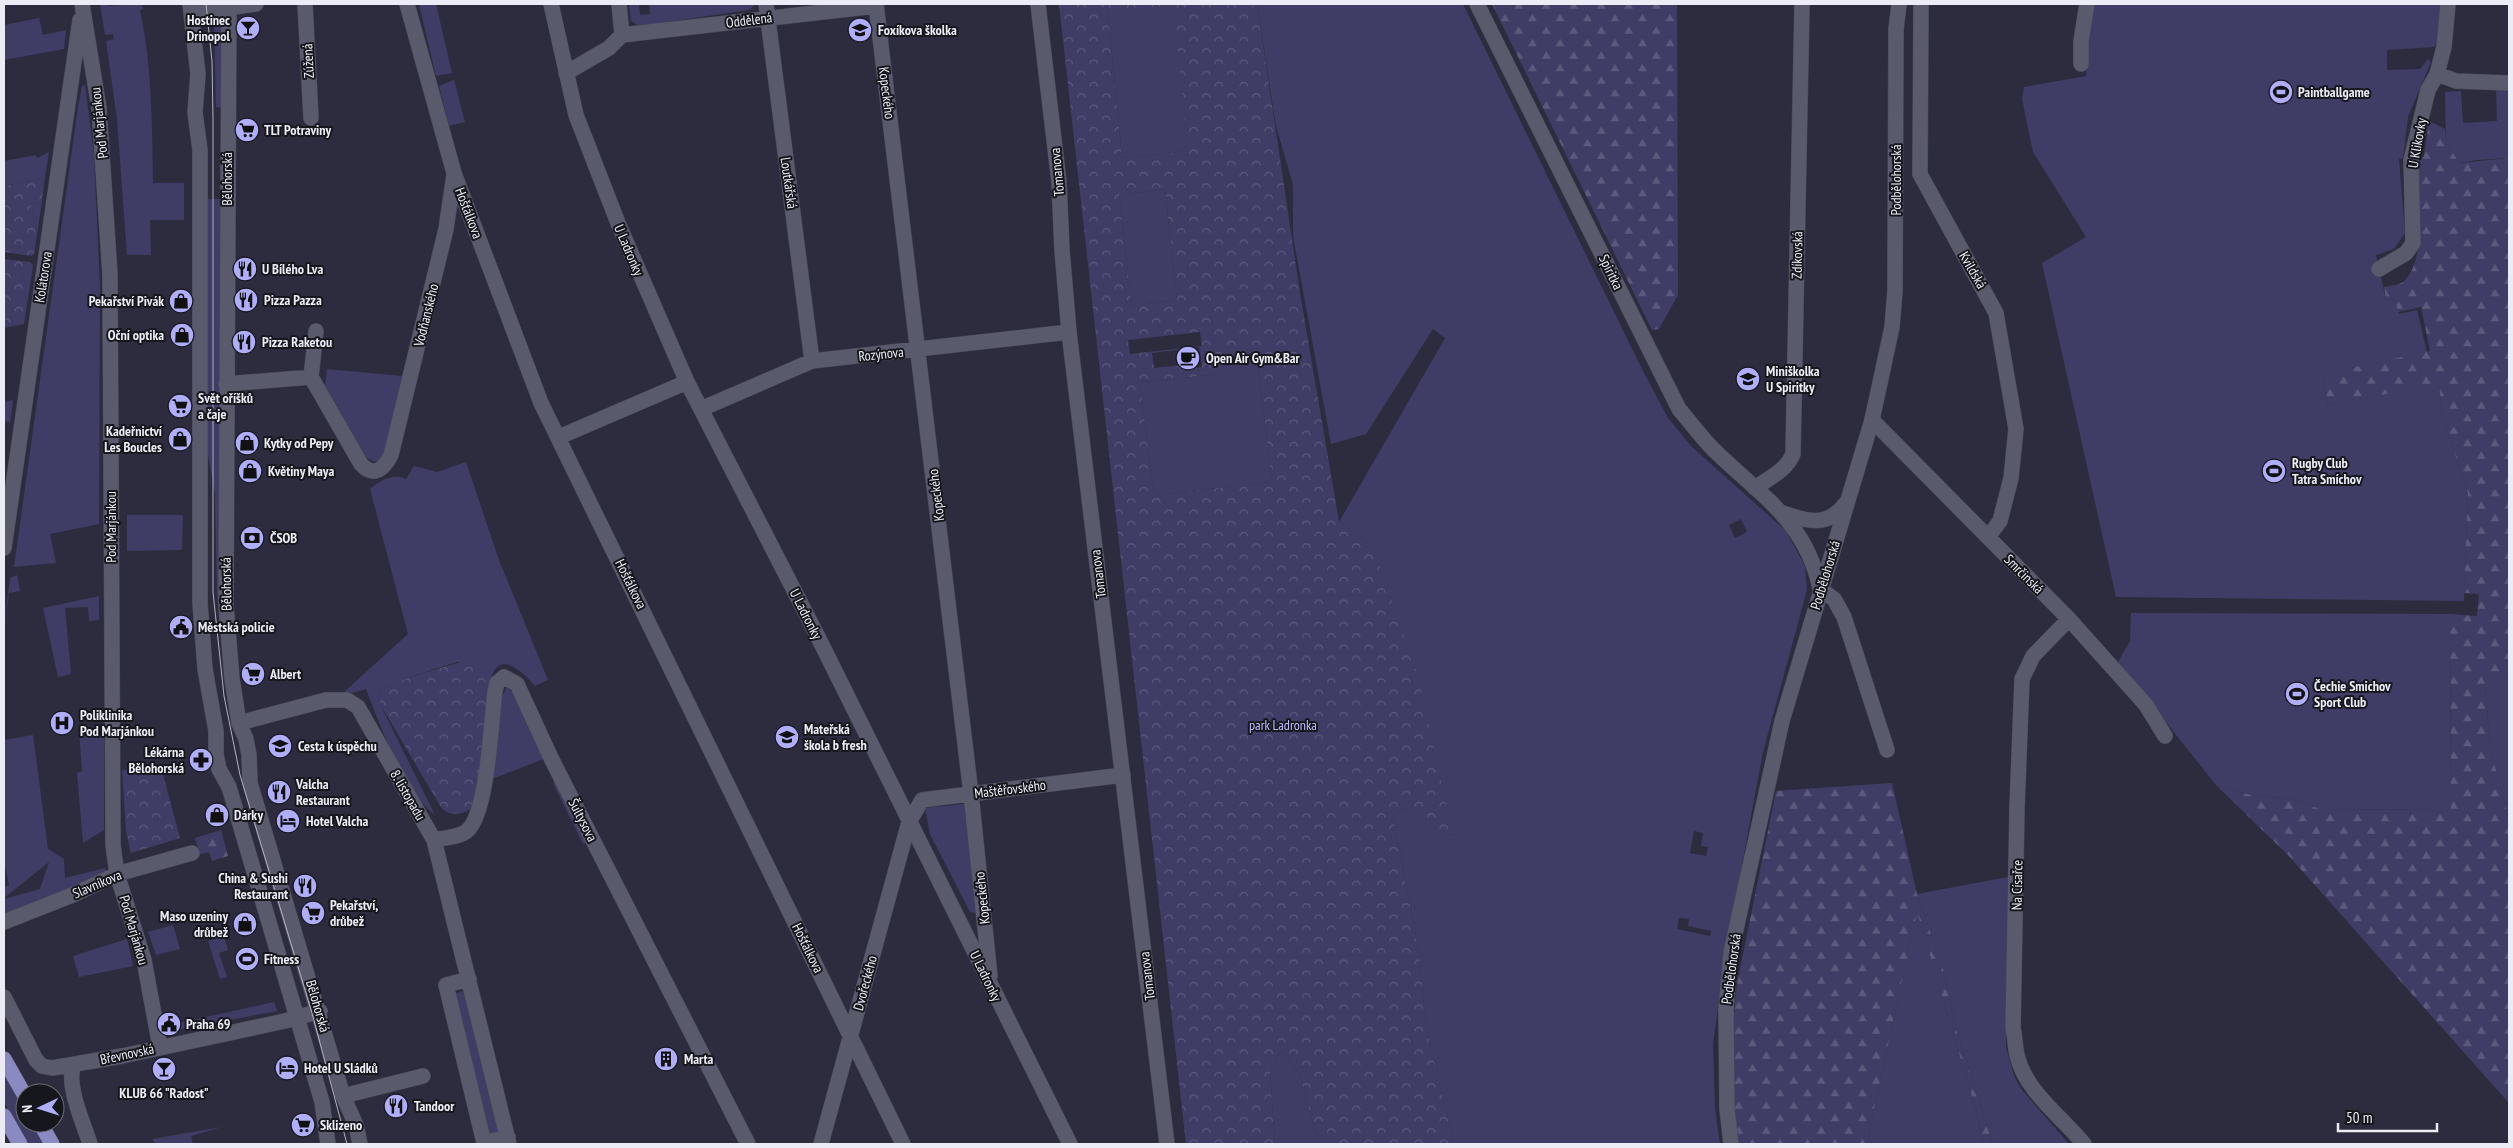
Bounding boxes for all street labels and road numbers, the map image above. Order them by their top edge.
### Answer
street label: Oddělená [725,8,773,32]
street label: Zúžená [298,43,318,79]
street label: Kopeckého [875,66,899,120]
street label: Pod Marjánkou [86,86,112,160]
street label: U Klikovky [2404,116,2430,170]
street label: Podbělohorská [1887,145,1905,216]
street label: Tomanova [1046,147,1068,197]
street label: Bělohorská [218,152,236,206]
street label: Loutkářská [776,156,802,210]
street label: Hošťálkova [451,185,487,241]
street label: U Ladronky [610,222,648,279]
street label: Zdíkovská [1788,231,1806,279]
street label: Kvildská [1955,248,1991,292]
street label: Kolátorova [30,250,56,304]
street label: Spiritka [1595,251,1627,293]
street label: Vodňanského [409,282,442,349]
street label: Rozýnova [857,343,905,365]
street label: Kopeckého [924,468,948,522]
street label: Pod Marjánkou [102,491,120,563]
street label: Podbělohorská [1806,538,1844,612]
street label: Tomanova [1086,549,1110,599]
street label: Smrčinská [2000,550,2048,598]
street label: Hošťálkova [611,556,651,612]
street label: Bělohorská [217,557,235,611]
street label: U Ladronky [786,586,827,643]
street label: 8. listopadu [386,766,430,824]
street label: Maštěřovského [973,776,1047,802]
street label: Šultysova [565,795,601,845]
street label: Na Císařce [2008,860,2026,910]
street label: Slavníkova [70,866,124,902]
street label: Kopeckého [970,871,994,925]
street label: Pod Marjánkou [115,893,153,967]
street label: Hošťálkova [788,920,828,976]
street label: Podbělohorská [1717,933,1745,1005]
street label: U Ladronky [966,948,1006,1005]
street label: Tomanova [1135,951,1159,1001]
street label: Dvořeckého [849,953,881,1013]
street label: Bělohorská [302,978,334,1034]
street label: Břevnovská [98,1040,156,1068]

